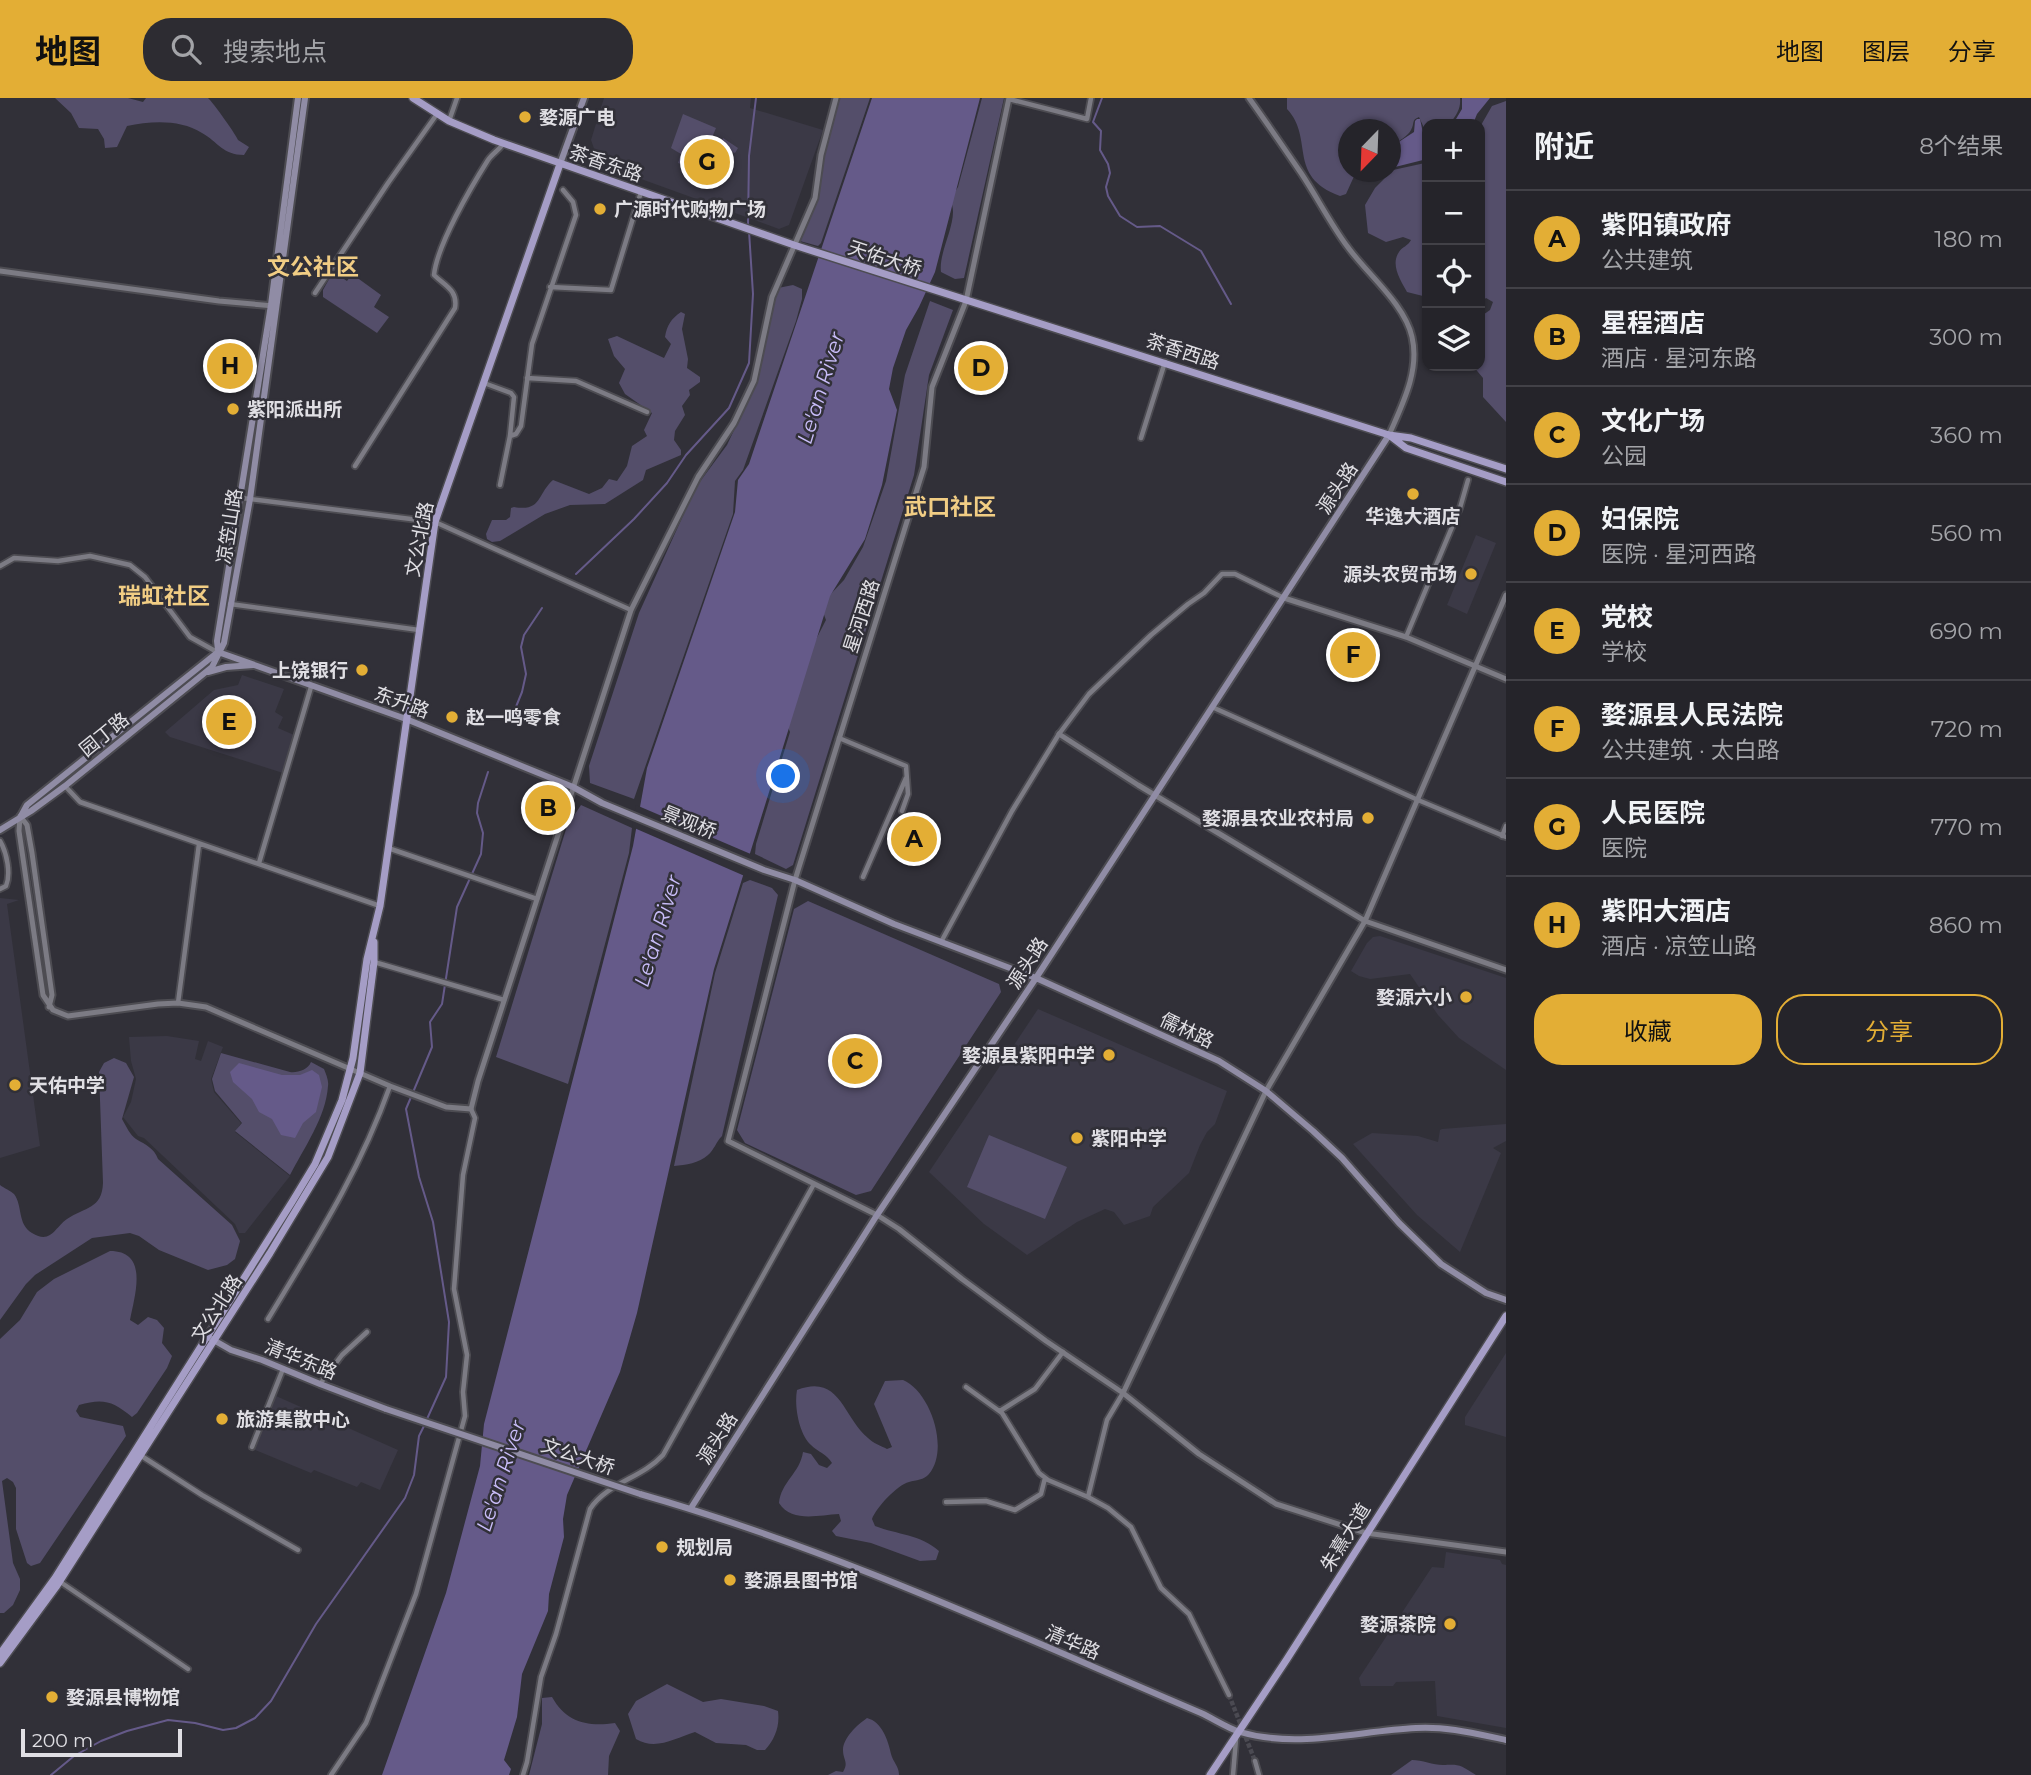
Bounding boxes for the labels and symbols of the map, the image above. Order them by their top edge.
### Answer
place label: 婺源广电 [539,106,615,129]
marker: 婺源广电 [517,109,533,125]
north arrow [1338,119,1401,182]
pin: G [684,136,730,188]
street label: 茶香东路 [566,140,646,187]
place label: 广源时代购物广场 [614,198,766,221]
marker: 广源时代购物广场 [592,201,608,217]
street label: 天佑大桥 [845,236,925,281]
district label: 文公社区 [267,253,359,281]
water label: Le'an River [792,328,850,447]
street label: 茶香西路 [1143,329,1223,374]
pin: H [207,340,253,392]
pin: D [958,342,1004,394]
place label: 紫阳派出所 [247,398,342,421]
marker: 紫阳派出所 [225,401,241,417]
street label: 源头路 [1312,458,1363,518]
marker: 华逸大酒店 [1405,486,1421,502]
street label: 凉笠山路 [212,487,247,565]
district label: 武口社区 [904,493,996,521]
street label: 文公北路 [401,500,438,579]
place label: 华逸大酒店 [1365,505,1461,528]
place label: 源头农贸市场 [1343,563,1457,586]
marker: 源头农贸市场 [1463,566,1479,582]
street label: 星河西路 [839,576,884,656]
district label: 瑞虹社区 [118,582,210,610]
pin: F [1330,629,1376,681]
place label: 上饶银行 [272,659,348,682]
marker: 上饶银行 [354,662,370,678]
street label: 东升路 [371,682,433,723]
pin: E [206,696,252,748]
place label: 赵一鸣零食 [466,706,562,729]
street label: 园丁路 [75,708,134,761]
marker: 赵一鸣零食 [444,709,460,725]
your location [766,759,800,793]
pin: B [525,782,571,834]
street label: 景观桥 [658,801,720,844]
place label: 婺源县农业农村局 [1202,807,1354,830]
marker: 婺源县农业农村局 [1360,810,1376,826]
pin: A [891,813,937,865]
water label: Le'an River [629,871,687,990]
street label: 源头路 [1002,933,1053,993]
place label: 婺源六小 [1376,986,1452,1009]
marker: 婺源六小 [1458,989,1474,1005]
street label: 儒林路 [1156,1008,1217,1053]
pin: C [832,1035,878,1087]
place label: 婺源县紫阳中学 [962,1044,1095,1067]
marker: 婺源县紫阳中学 [1101,1047,1117,1063]
place label: 天佑中学 [29,1074,105,1097]
marker: 天佑中学 [7,1077,23,1093]
place label: 紫阳中学 [1091,1127,1167,1150]
marker: 紫阳中学 [1069,1130,1085,1146]
street label: 文公北路 [186,1270,247,1346]
street label: 清华东路 [261,1335,340,1384]
place label: 旅游集散中心 [236,1408,350,1431]
street label: 源头路 [693,1408,742,1469]
marker: 旅游集散中心 [214,1411,230,1427]
water label: Le'an River [471,1416,530,1535]
street label: 文公大桥 [538,1433,618,1480]
street label: 朱熹大道 [1316,1499,1375,1576]
place label: 规划局 [676,1536,733,1559]
marker: 规划局 [654,1539,670,1555]
place label: 婺源县图书馆 [744,1569,858,1592]
marker: 婺源县图书馆 [722,1572,738,1588]
place label: 婺源茶院 [1360,1613,1436,1636]
marker: 婺源茶院 [1442,1616,1458,1632]
street label: 清华路 [1042,1621,1104,1664]
place label: 婺源县博物馆 [66,1686,180,1709]
marker: 婺源县博物馆 [44,1689,60,1705]
scale bar [21,1726,182,1758]

